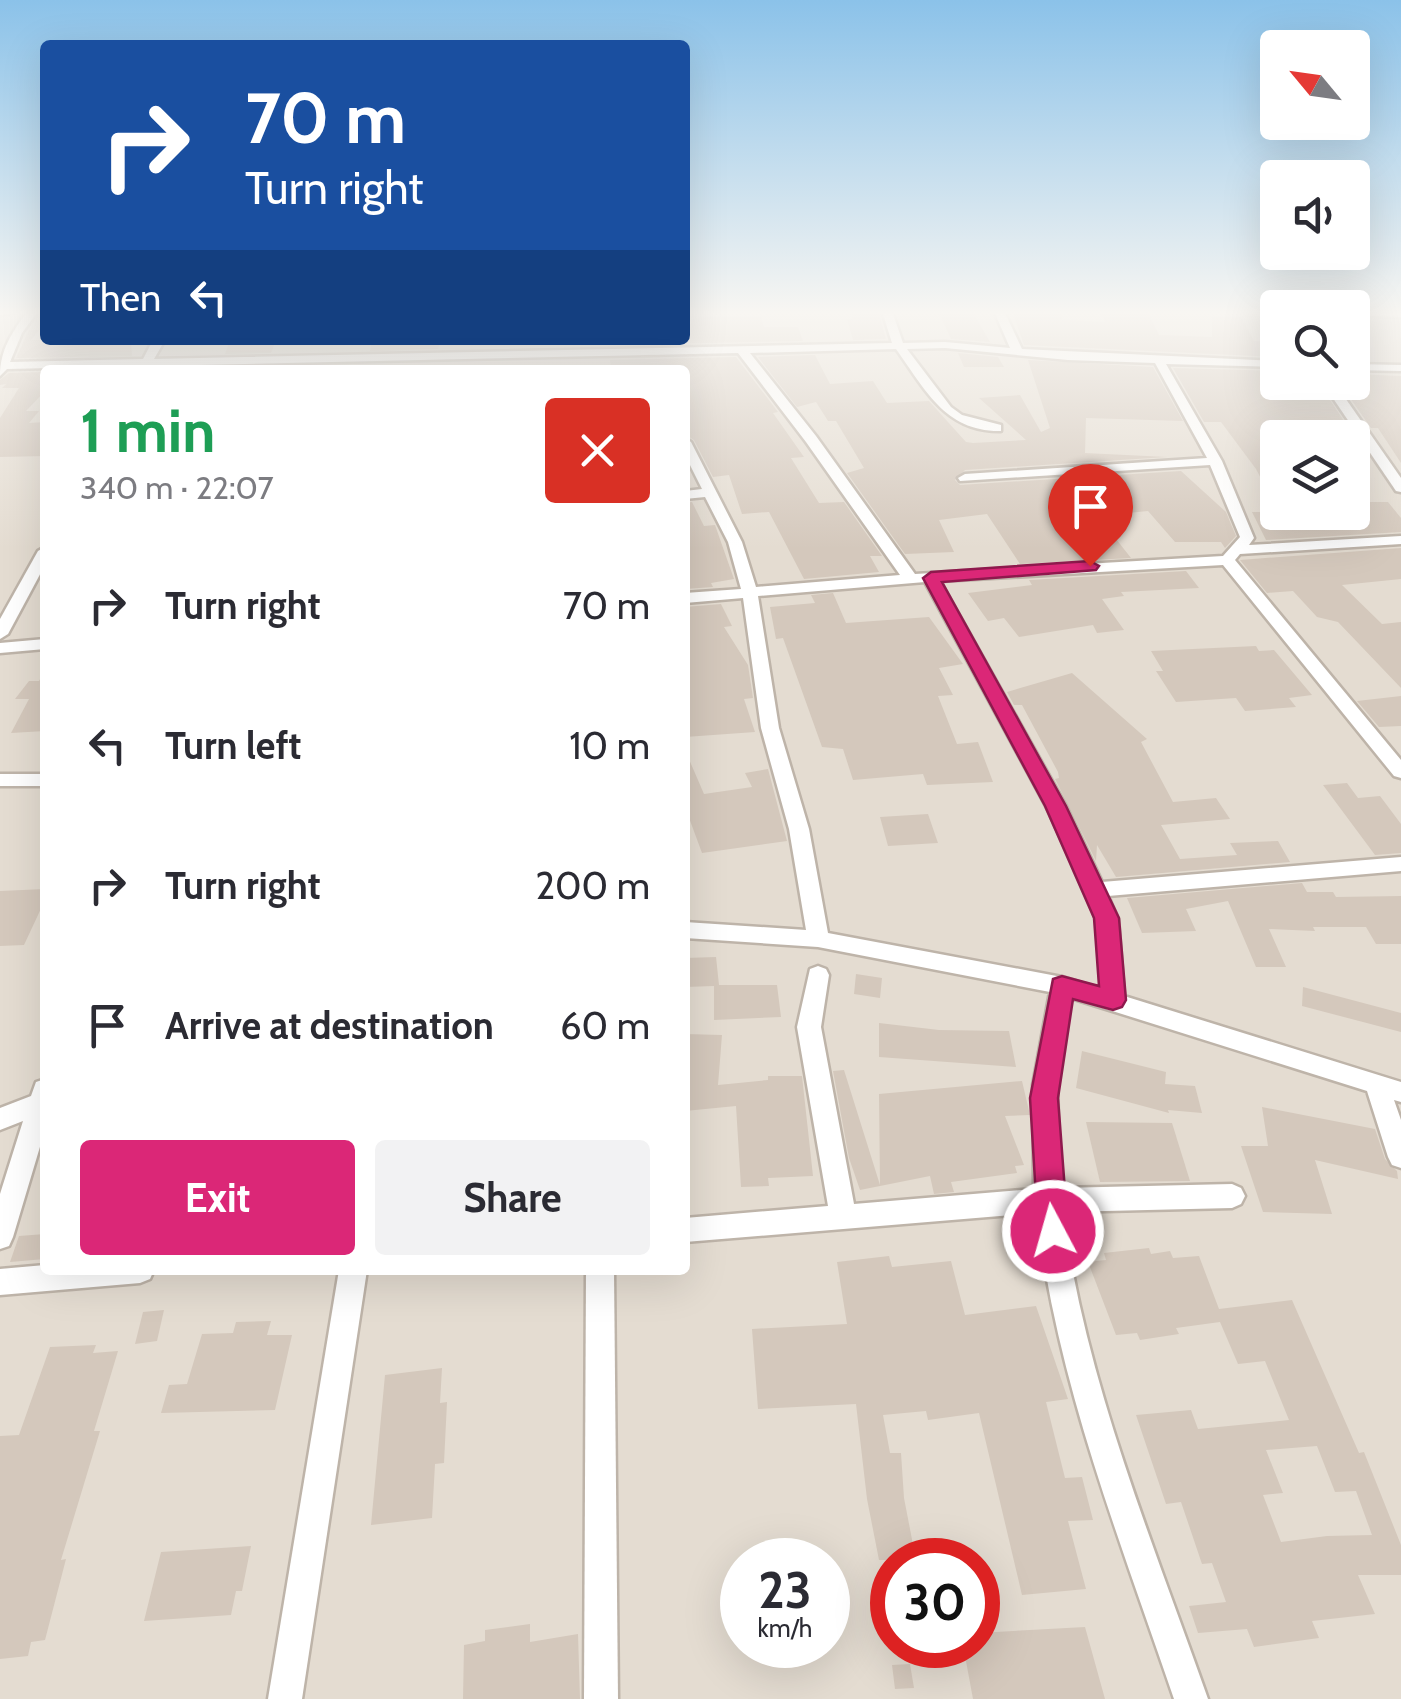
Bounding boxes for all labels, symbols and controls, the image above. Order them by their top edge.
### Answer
north arrow [1260,30,1370,140]
map controls [1260,30,1370,530]
text: 70 m [245,75,406,161]
icon: right [80,80,210,210]
button: sound [1260,160,1370,270]
text: Turn right [245,161,424,215]
icon: left [181,270,236,325]
text: Then [80,274,161,321]
button: search [1260,290,1370,400]
text: 1 min [80,394,215,467]
button: close [545,398,650,503]
button: layers [1260,420,1370,530]
pin [1048,464,1133,567]
text: 340 m · 22:07 [80,468,274,507]
icon: arrive [1063,479,1118,534]
icon: right [80,578,135,633]
text: Turn right [165,582,321,629]
text: 70 m [563,582,650,629]
icon: left [80,718,135,773]
text: Turn left [165,722,301,769]
text: 10 m [569,722,650,769]
icon: right [80,858,135,913]
text: Turn right [165,862,321,909]
text: 200 m [535,862,650,909]
icon: arrive [80,998,135,1053]
text: Arrive at destination [165,1002,494,1049]
text: 60 m [560,1002,650,1049]
button: Exit [80,1140,355,1255]
button: Share [375,1140,650,1255]
position arrow [1001,1179,1105,1283]
speed limit sign: 30 [870,1538,1000,1668]
text: 23 [758,1560,812,1621]
text: km/h [758,1613,812,1643]

